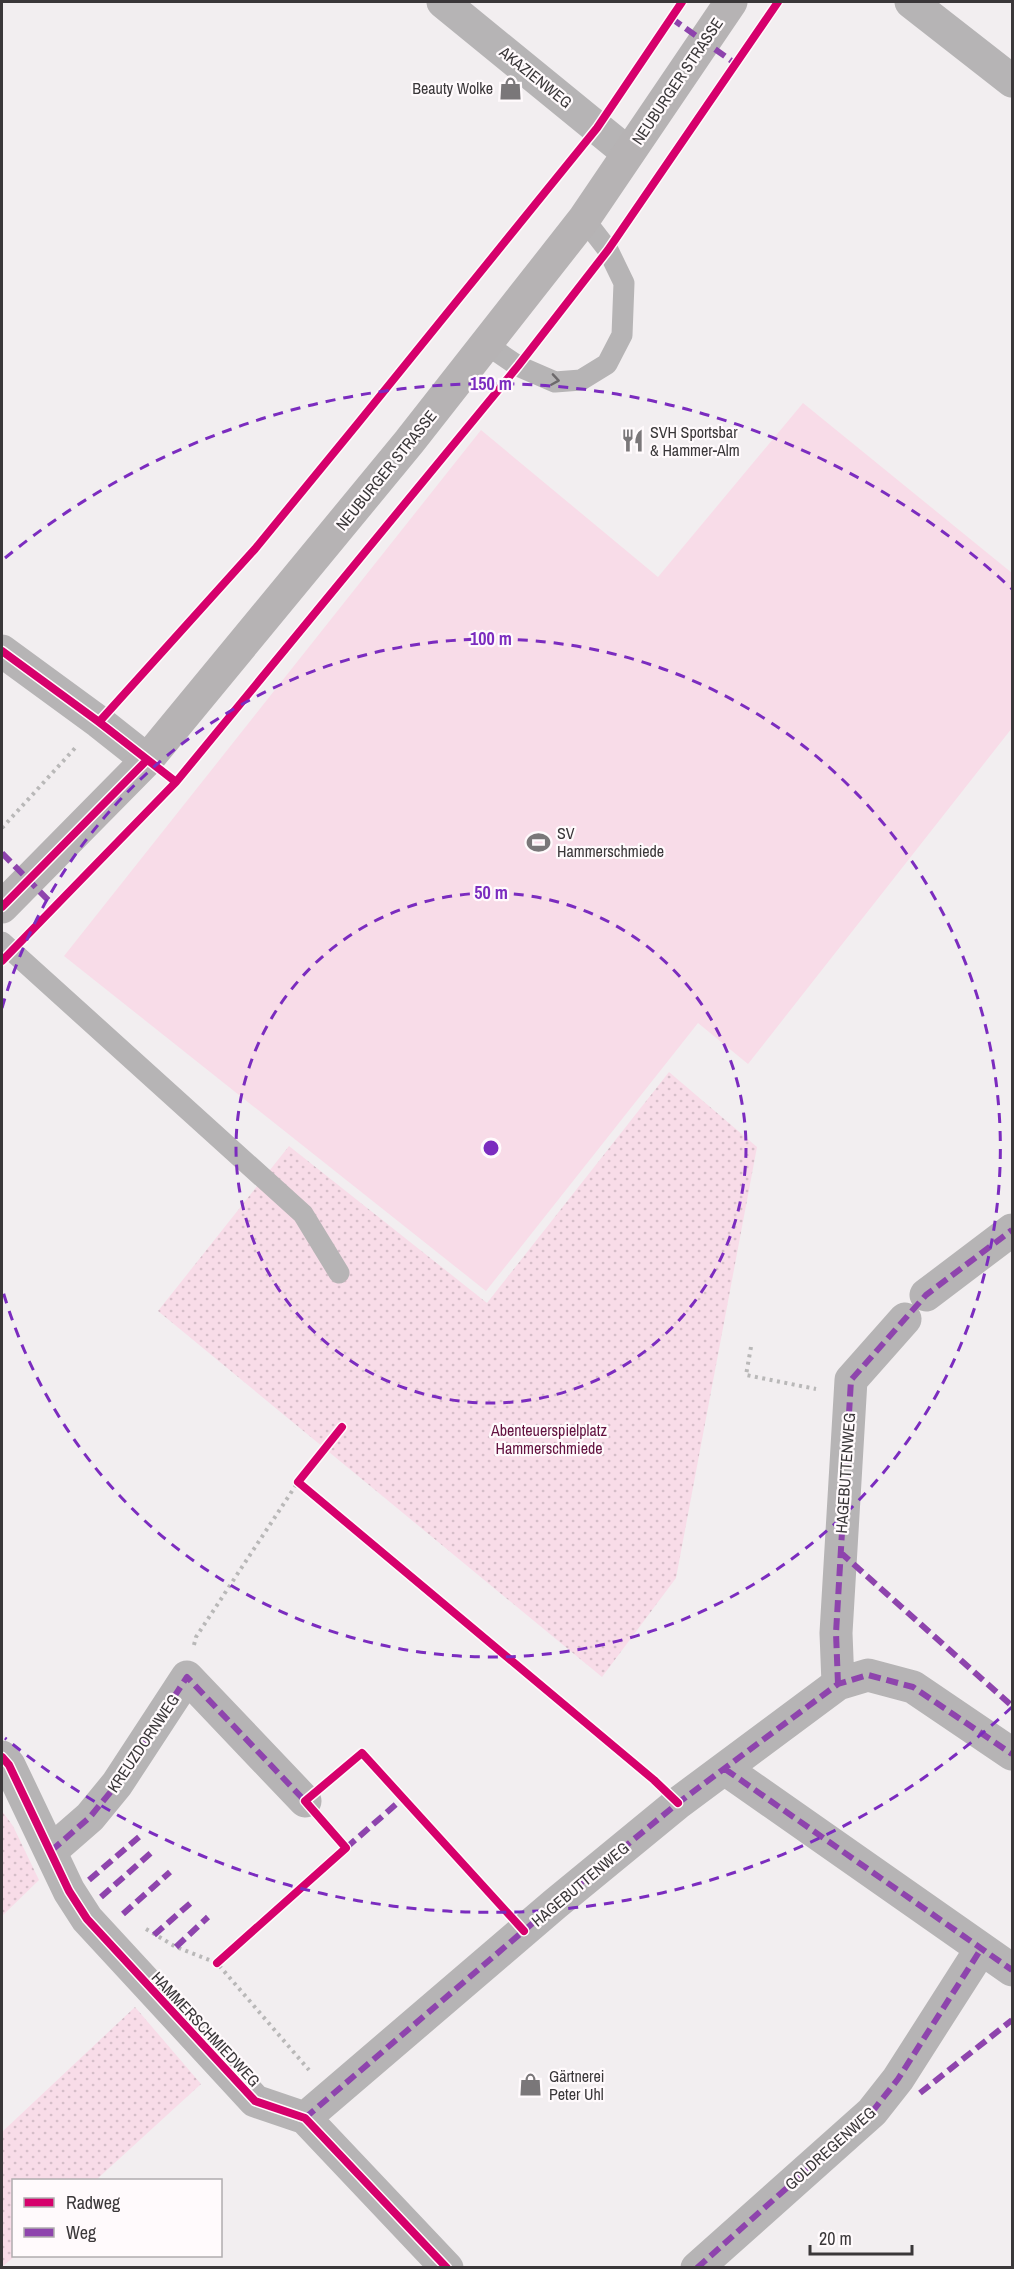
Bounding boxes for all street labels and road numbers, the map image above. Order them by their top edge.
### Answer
street label: NEUBURGER STRASSE [626,13,728,149]
street label: AKAZIENWEG [494,40,577,113]
street label: NEUBURGER STRASSE [331,405,441,535]
street label: HAGEBUTTENWEG [830,1412,860,1534]
street label: KREUZDORNWEG [102,1689,184,1797]
street label: HAGEBUTTENWEG [527,1837,633,1931]
street label: HAMMERSCHMIEDWEG [147,1967,265,2091]
street label: GOLDREGENWEG [780,2101,880,2195]

